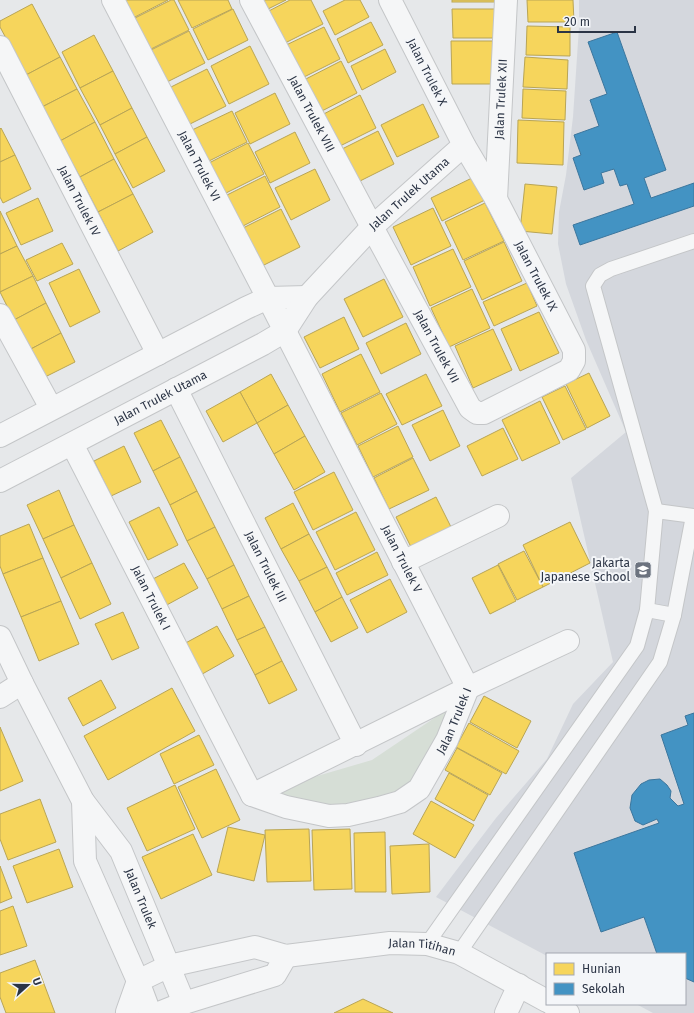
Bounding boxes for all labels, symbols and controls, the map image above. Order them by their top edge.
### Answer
scale bar [558,8,635,34]
text: 20 m [564,15,590,29]
street label: Jalan Trulek X [404,36,450,108]
street label: Jalan Trulek XII [492,58,510,140]
street label: Jalan Trulek VIII [286,73,338,154]
street label: Jalan Trulek VI [175,128,223,203]
street label: Jalan Trulek Utama [366,154,452,233]
street label: Jalan Trulek IV [55,163,103,239]
street label: Jalan Trulek IX [512,239,561,314]
street label: Jalan Trulek VII [411,307,462,385]
street label: Jalan Trulek Utama [112,367,209,427]
street label: Jalan Trulek V [379,523,425,595]
street label: Jalan Trulek III [242,529,290,604]
place label: Jakarta Japanese School [541,556,630,584]
school or university icon: Jakarta Japanese School [633,560,653,580]
street label: Jalan Trulek I [129,563,173,633]
street label: Jalan Trulek I [434,686,474,756]
street label: Jalan Trulek [122,866,160,931]
street label: Jalan Titihan [388,936,457,959]
legend [546,953,686,1005]
text: Hunian [582,962,621,976]
north arrow [8,965,48,1005]
text: U [30,976,44,987]
text: Sekolah [582,982,625,996]

